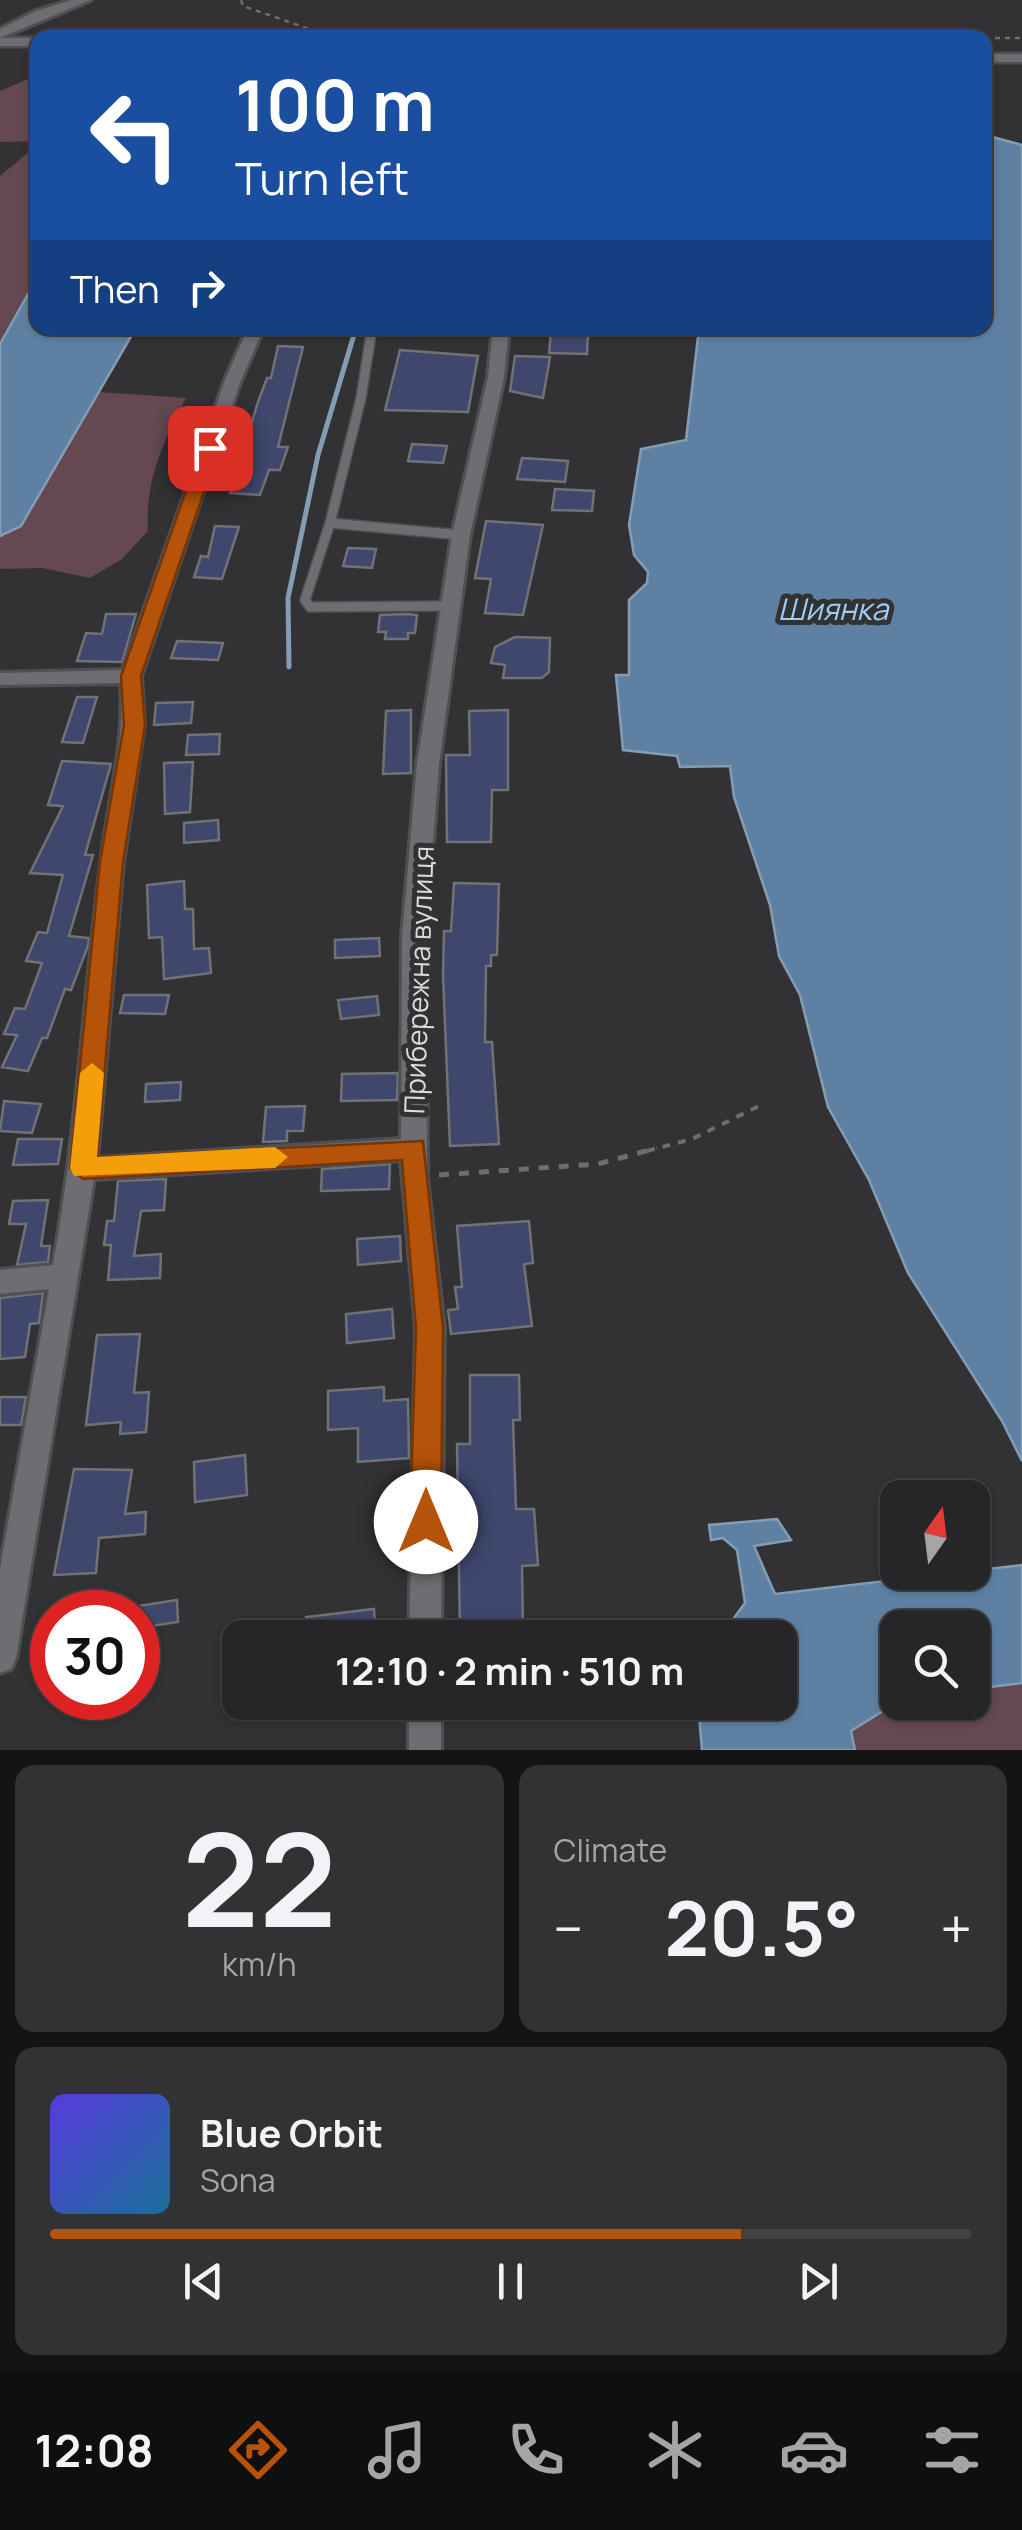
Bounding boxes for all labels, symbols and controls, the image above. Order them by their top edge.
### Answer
text: 100 m [235,56,435,152]
icon: left [70,70,200,200]
text: Turn left [235,147,409,209]
icon: right [179,260,234,315]
text: Then [70,262,159,314]
pin [168,406,253,491]
icon: arrive [183,421,238,476]
water label: Шиянка [778,588,889,629]
street label: Прибережна вулиця [394,845,442,1115]
position arrow [374,1470,478,1574]
north arrow [880,1480,990,1590]
map controls [880,1480,990,1720]
speed limit sign: 30 [30,1590,160,1720]
button: search [880,1610,990,1720]
text: 12:10 · 2 min · 510 m [335,1644,684,1696]
text: 22 [182,1788,337,1966]
text: Climate [554,1828,667,1872]
text: 20.5° [665,1876,859,1979]
text: − [554,1890,583,1966]
text: + [940,1890,972,1966]
text: km/h [222,1942,296,1986]
text: Blue Orbit [200,2106,383,2158]
text: Sona [200,2158,275,2202]
icon: previous [176,2254,231,2309]
icon: pause [483,2254,538,2309]
icon: next [791,2254,846,2309]
icon: directions [223,2415,293,2485]
icon: music [362,2415,432,2485]
icon: phone [501,2415,571,2485]
icon: climate [640,2415,710,2485]
icon: car [779,2415,849,2485]
icon: filters [917,2415,987,2485]
text: 12:08 [34,2419,154,2481]

